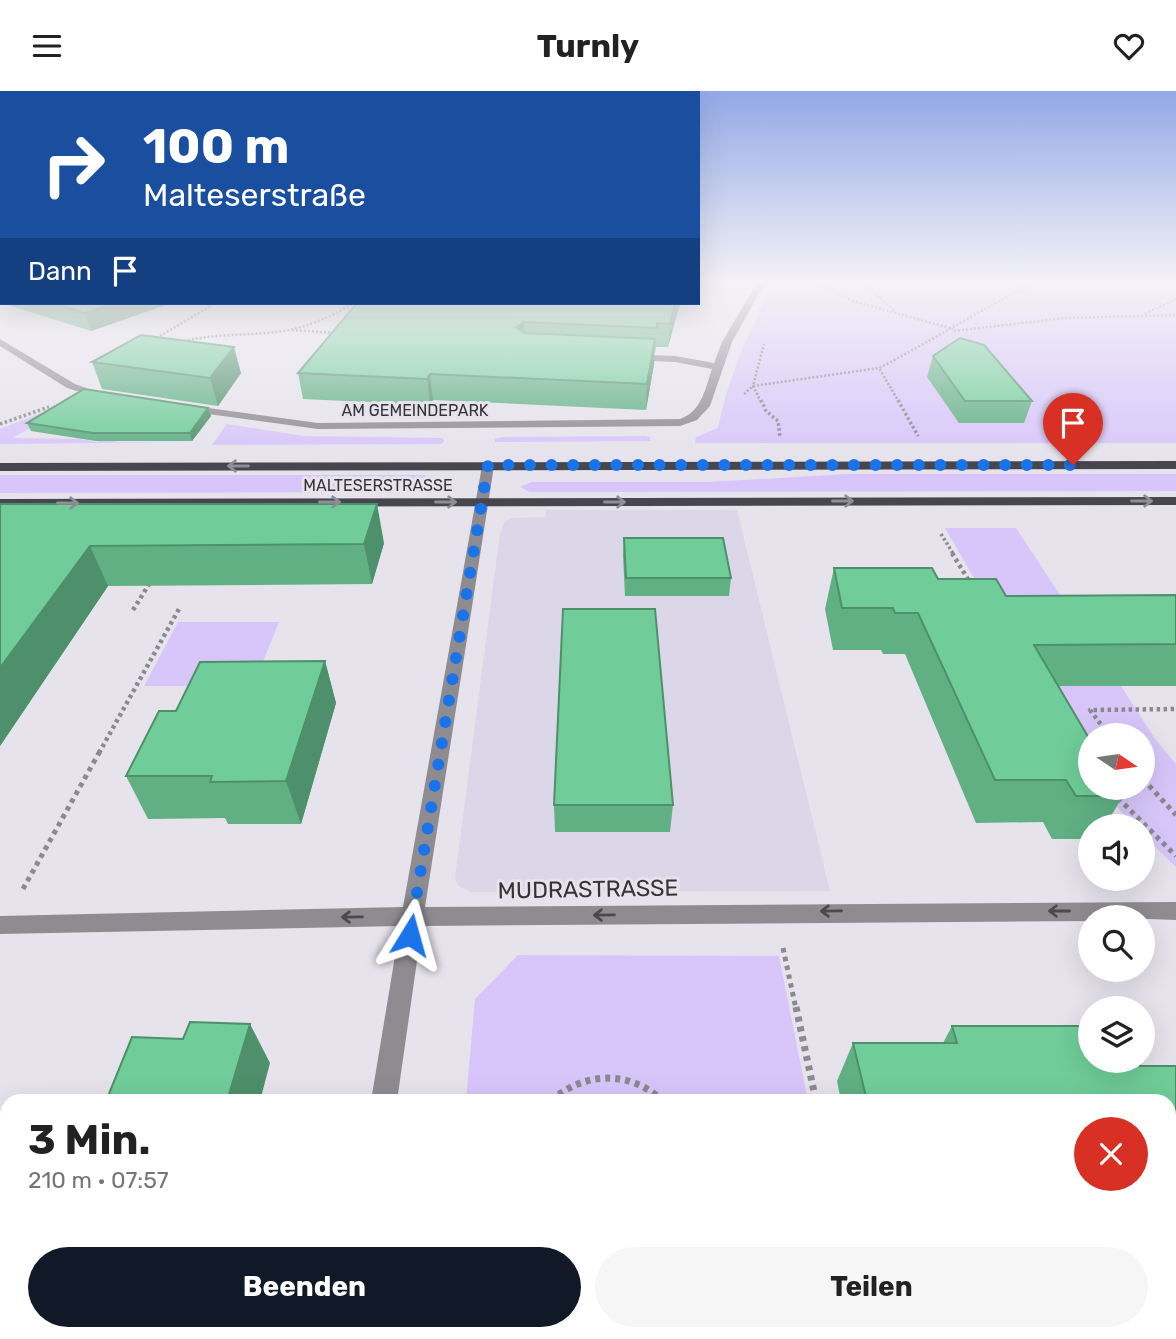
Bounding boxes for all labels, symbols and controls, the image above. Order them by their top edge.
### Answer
icon: menu [28,27,66,65]
text: Turnly [537,27,639,65]
icon: heart [1110,27,1148,65]
text: 100 m [143,117,289,175]
icon: right [28,119,119,210]
text: Malteserstraße [143,176,366,214]
icon: arrive [106,252,144,290]
text: Dann [28,256,92,287]
pin [1043,393,1103,465]
street label: AM GEMEINDEPARK [342,401,489,420]
icon: arrive [1054,404,1092,442]
one-way arrow [226,459,249,473]
street label: MALTESERSTRASSE [303,476,453,495]
one-way arrow [831,494,854,508]
one-way arrow [1130,494,1153,508]
one-way arrow [319,495,342,509]
one-way arrow [434,495,457,509]
one-way arrow [603,495,626,509]
one-way arrow [56,496,79,510]
north arrow [1078,723,1155,800]
map controls [1078,723,1155,1073]
button: sound [1078,814,1155,891]
street label: MUDRASTRASSE [497,873,679,905]
position arrow [373,898,447,972]
one-way arrow [1048,904,1071,918]
one-way arrow [820,905,843,918]
button: search [1078,905,1155,982]
one-way arrow [593,908,616,922]
one-way arrow [341,910,364,924]
button: layers [1078,996,1155,1073]
text: 3 Min. [28,1115,150,1165]
button: close [1074,1117,1148,1191]
text: 210 m · 07:57 [28,1166,169,1194]
button: Beenden [28,1247,581,1327]
button: Teilen [595,1247,1148,1327]

